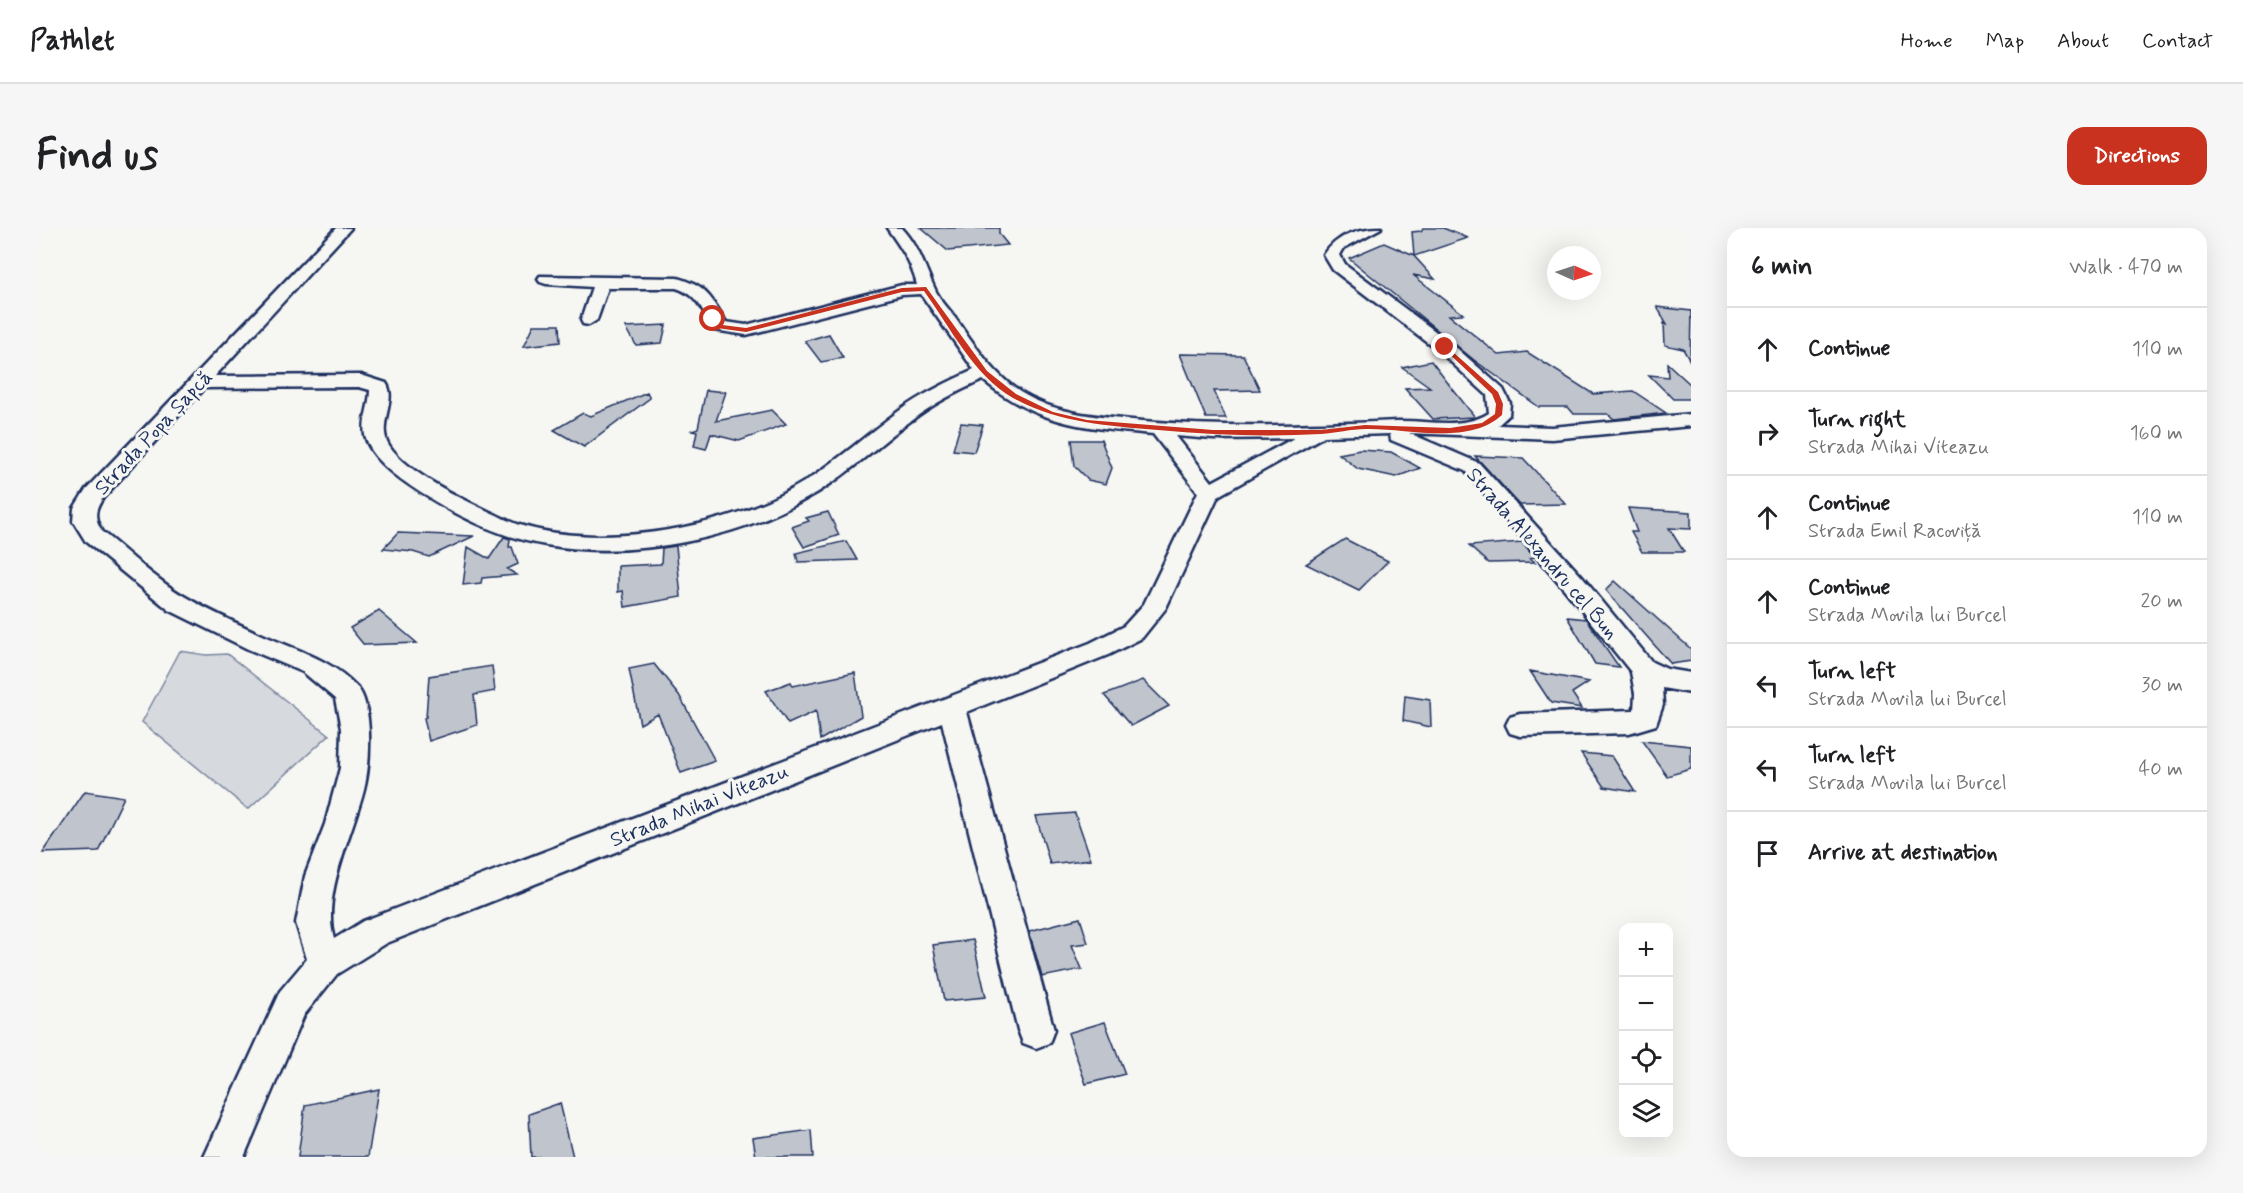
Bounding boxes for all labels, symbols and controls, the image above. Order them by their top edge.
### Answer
text: Pathlet [30,23,114,60]
text: Home [1901,27,1953,55]
text: Map [1986,27,2024,55]
text: About [2057,27,2109,55]
text: Contact [2142,27,2213,55]
button: Directions [2067,127,2207,185]
text: Find us [36,129,158,184]
north arrow [1547,246,1601,300]
text: 6 min [1751,250,1813,284]
text: Walk · 470 m [2069,254,2183,281]
route start [699,305,725,331]
route end [1431,333,1457,359]
icon: ahead [1751,333,1784,366]
text: Continue [1808,335,1890,363]
text: 110 m [2132,336,2183,363]
street label: Strada Popa Șapcă [88,364,219,501]
text: Turn right [1808,406,1906,434]
icon: right [1751,417,1784,450]
text: 160 m [2130,420,2183,447]
text: Strada Mihai Viteazu [1808,434,1989,461]
street label: Strada Alexandru cel Bun [1460,462,1625,646]
text: Continue [1808,490,1890,518]
icon: ahead [1751,501,1784,534]
text: 110 m [2132,504,2183,531]
text: Strada Emil Racoviță [1808,518,1982,545]
text: Continue [1808,574,1890,602]
icon: ahead [1751,585,1784,618]
text: 20 m [2140,588,2183,615]
text: Strada Movila lui Burcel [1808,602,2007,629]
text: Turn left [1808,658,1896,686]
icon: left [1751,669,1784,702]
text: 30 m [2141,672,2183,699]
text: Strada Movila lui Burcel [1808,686,2007,713]
text: Turn left [1808,742,1896,770]
icon: left [1751,753,1784,786]
text: 40 m [2139,756,2183,783]
street label: Strada Mihai Viteazu [606,757,793,854]
text: Strada Movila lui Burcel [1808,770,2007,797]
icon: arrive [1751,837,1784,870]
text: Arrive at destination [1808,839,1998,867]
map controls [1619,923,1673,1139]
button: + [1619,923,1673,977]
button: − [1619,977,1673,1031]
button: locate [1619,1031,1673,1085]
button: layers [1619,1085,1673,1139]

